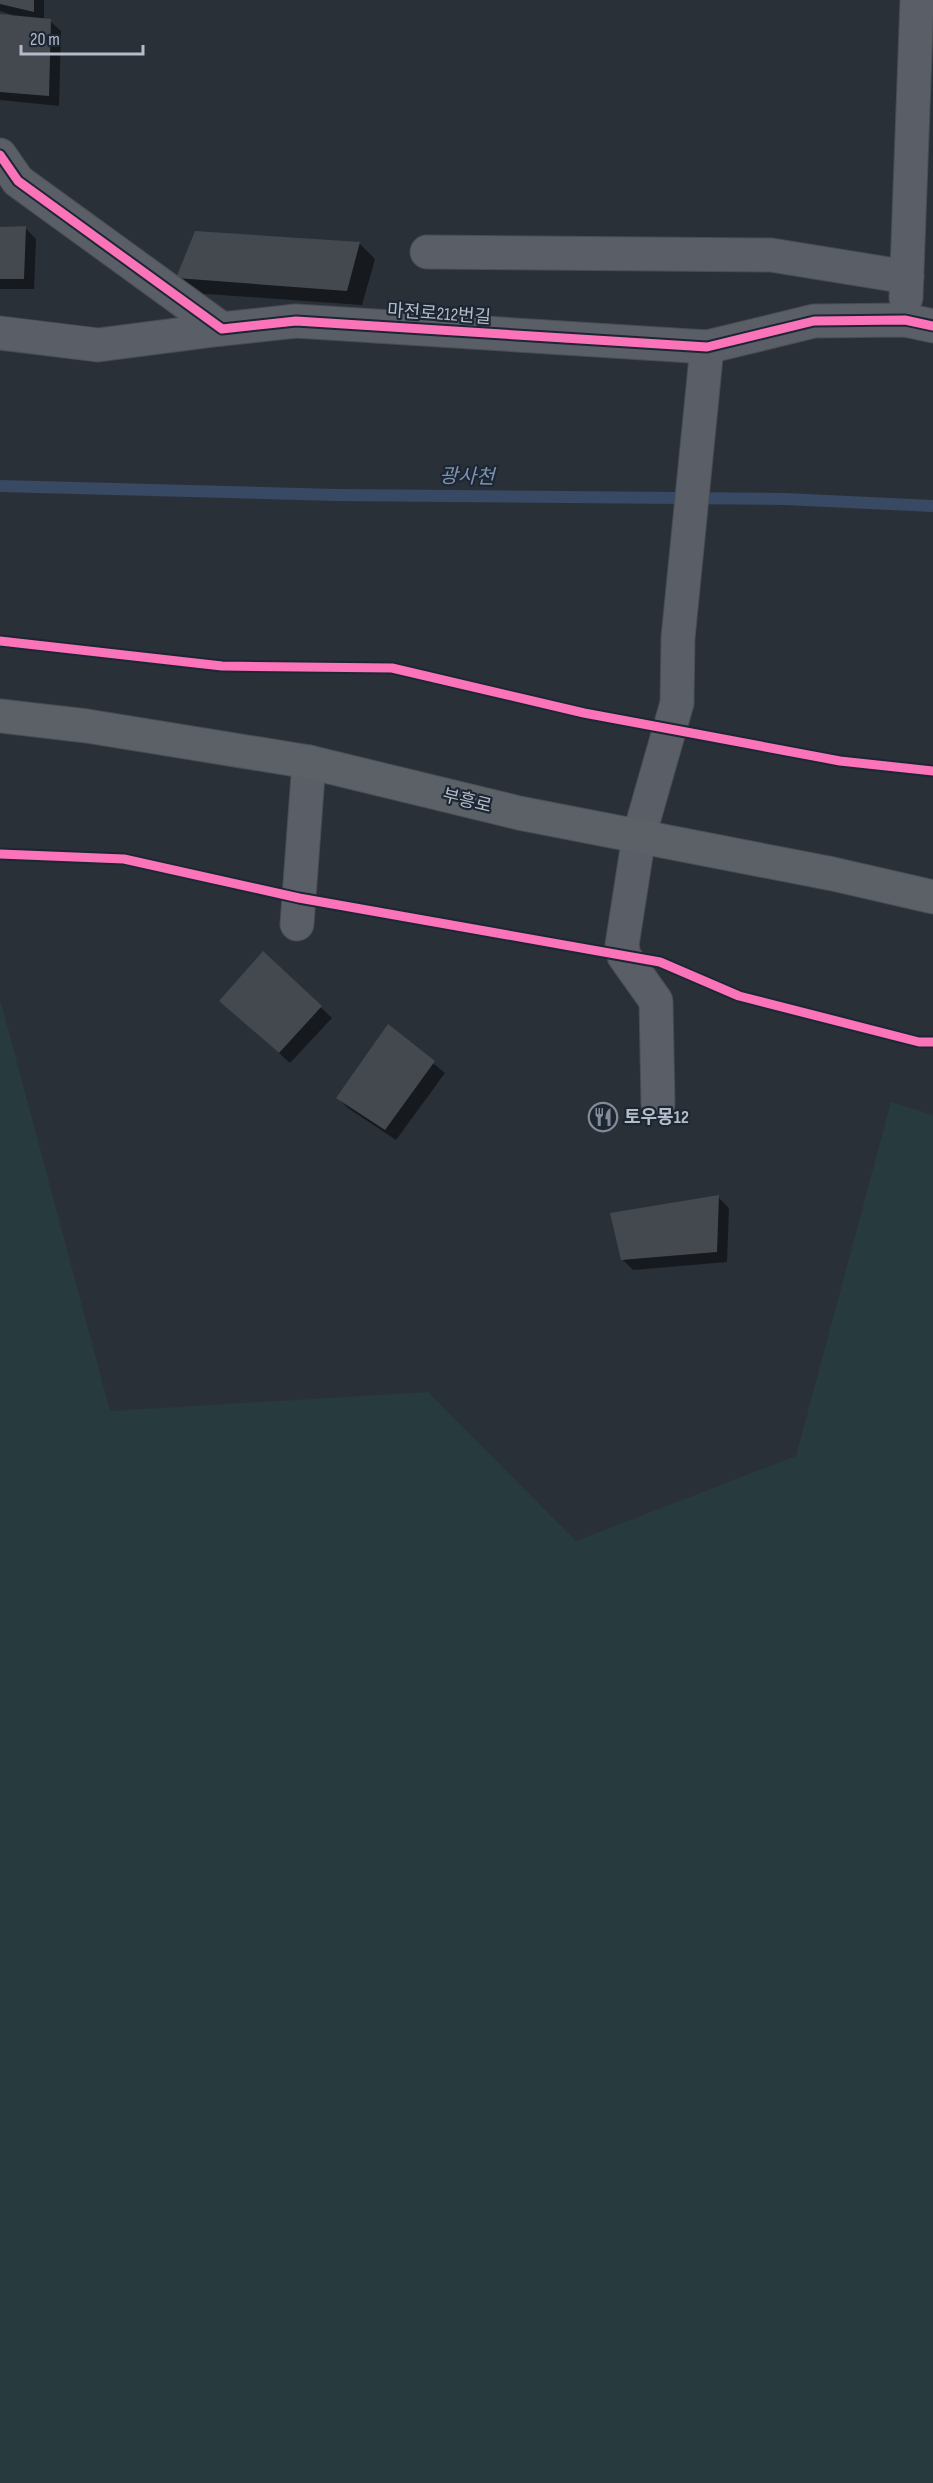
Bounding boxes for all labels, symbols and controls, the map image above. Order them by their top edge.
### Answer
scale bar [21,18,142,56]
text: 20 m [30,29,60,50]
street label: 마전로212번길 [386,300,492,328]
water label: 광사천 [439,465,497,490]
street label: 부흥로 [440,785,494,817]
restaurant icon: 토우몽12 [587,1101,619,1133]
place label: 토우몽12 [624,1107,689,1128]

